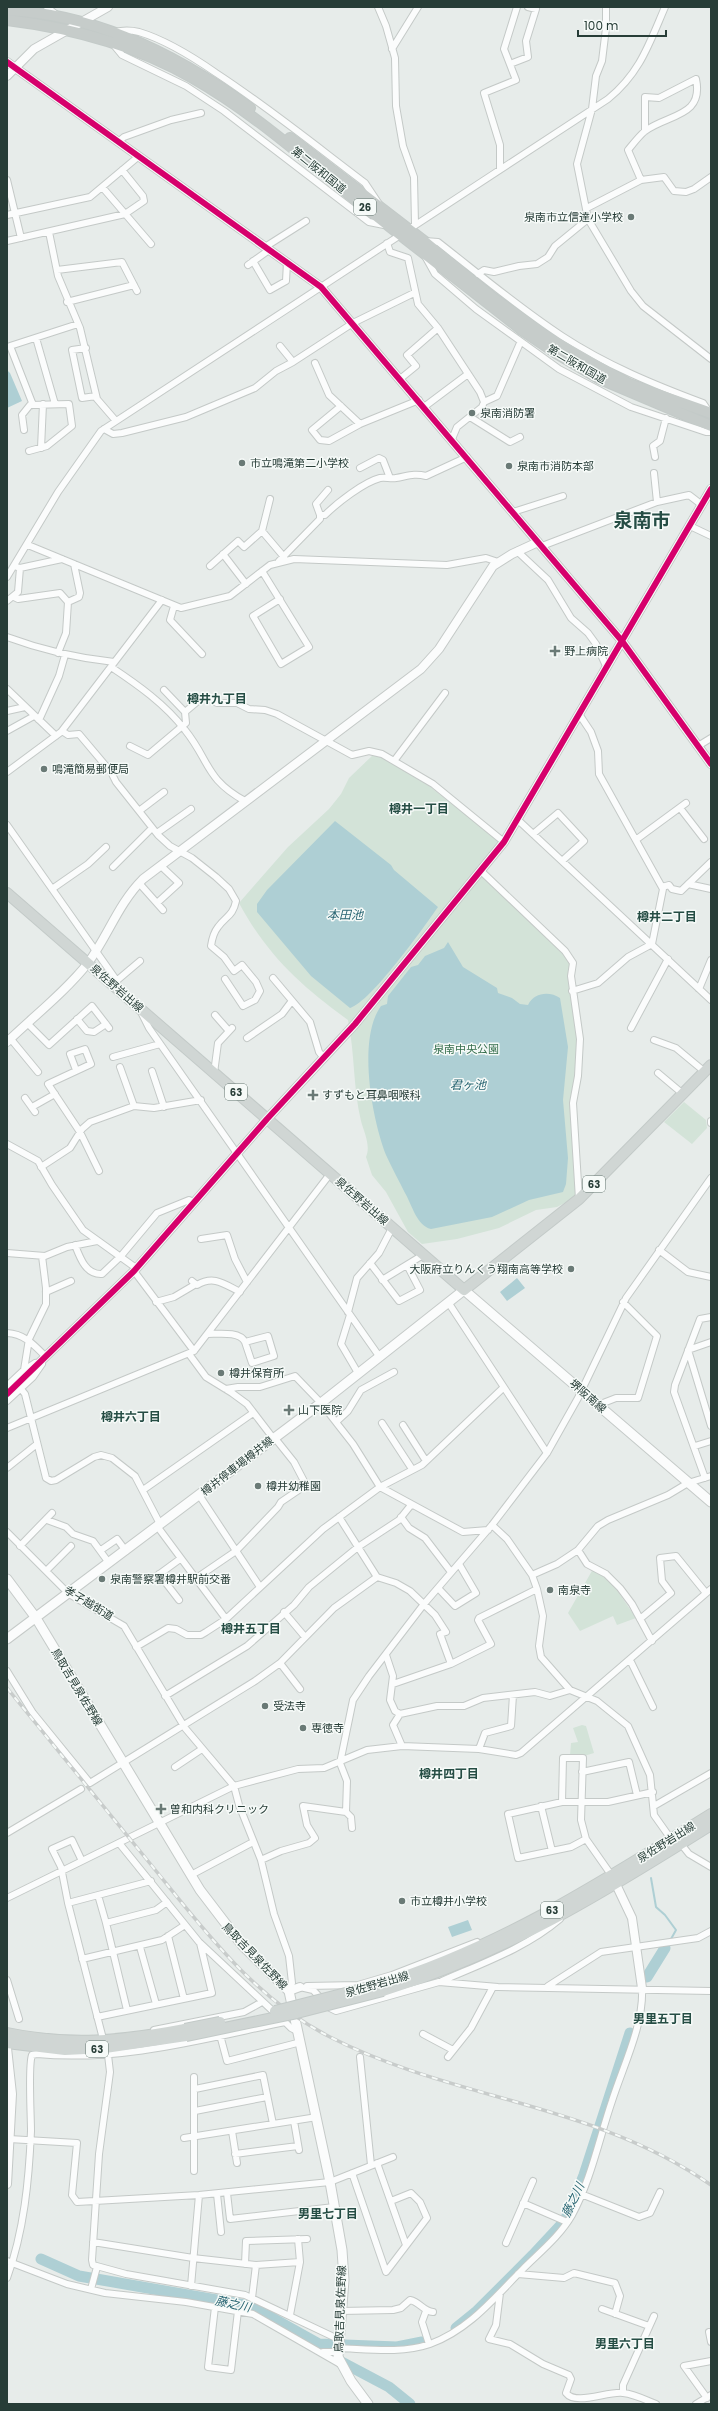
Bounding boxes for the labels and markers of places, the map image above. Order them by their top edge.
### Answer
place label: 泉南市立信達小学校 [524,209,623,225]
marker: 泉南市立信達小学校 [626,212,636,222]
place label: 泉南消防署 [480,405,535,421]
marker: 泉南消防署 [467,408,477,418]
place label: 市立鳴滝第二小学校 [250,455,349,471]
marker: 市立鳴滝第二小学校 [237,458,247,468]
place label: 泉南市消防本部 [517,458,594,474]
marker: 泉南市消防本部 [504,461,514,471]
place label: 野上病院 [564,643,608,659]
marker: 野上病院 [549,645,561,657]
place label: 鳴滝簡易郵便局 [52,761,129,777]
marker: 鳴滝簡易郵便局 [39,764,49,774]
place label: すずもと耳鼻咽喉科 [322,1087,421,1103]
marker: すずもと耳鼻咽喉科 [307,1089,319,1101]
place label: 大阪府立りんくう翔南高等学校 [409,1261,563,1277]
marker: 大阪府立りんくう翔南高等学校 [566,1264,576,1274]
place label: 樽井保育所 [229,1365,285,1381]
marker: 樽井保育所 [216,1368,226,1378]
place label: 山下医院 [298,1402,342,1418]
marker: 山下医院 [283,1404,295,1416]
place label: 樽井幼稚園 [266,1478,321,1494]
marker: 樽井幼稚園 [253,1481,263,1491]
place label: 泉南警察署樽井駅前交番 [110,1571,231,1587]
marker: 泉南警察署樽井駅前交番 [97,1574,107,1584]
place label: 南泉寺 [558,1582,591,1598]
marker: 南泉寺 [545,1585,555,1595]
place label: 受法寺 [273,1698,306,1714]
marker: 受法寺 [260,1701,270,1711]
place label: 専徳寺 [311,1720,344,1736]
marker: 専徳寺 [298,1723,308,1733]
place label: 曽和内科クリニック [170,1801,269,1817]
marker: 曽和内科クリニック [155,1803,167,1815]
place label: 市立樽井小学校 [410,1893,487,1909]
marker: 市立樽井小学校 [397,1896,407,1906]

